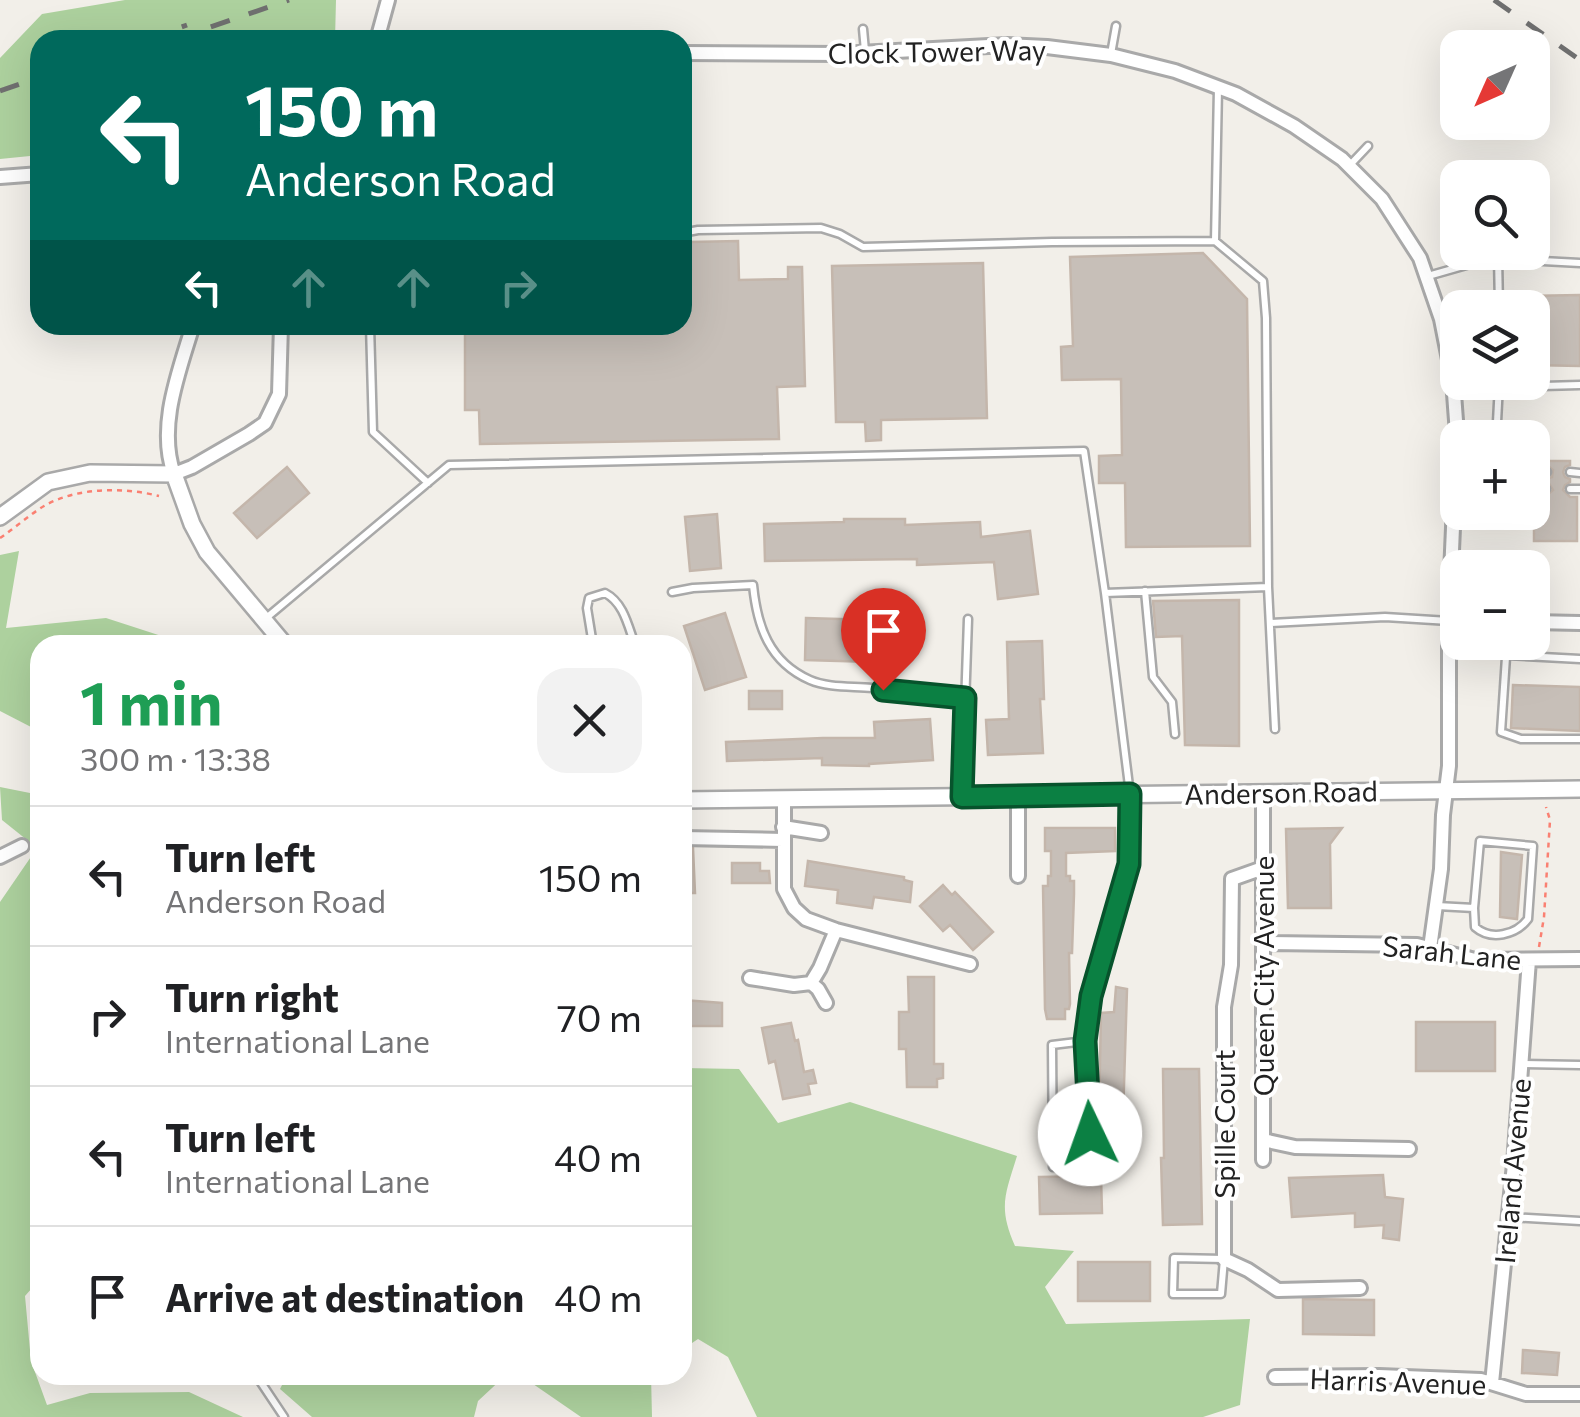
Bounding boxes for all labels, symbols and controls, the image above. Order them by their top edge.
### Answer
north arrow [1440,30,1550,140]
map controls [1440,30,1550,660]
street label: Clock Tower Way [827,32,1047,70]
text: 150 m [245,65,438,150]
icon: left [80,70,210,200]
text: Anderson Road [245,150,556,205]
button: search [1440,160,1550,270]
icon: left [176,260,231,315]
icon: ahead [281,260,336,315]
icon: ahead [386,260,441,315]
icon: right [491,260,546,315]
button: layers [1440,290,1550,400]
button: + [1440,420,1550,530]
button: − [1440,550,1550,660]
pin [841,588,926,691]
icon: arrive [856,603,911,658]
text: 1 min [80,664,222,737]
button: close [537,668,642,773]
text: 300 m · 13:38 [80,738,271,778]
street label: Anderson Road [1184,773,1378,811]
text: Turn left [165,833,316,880]
icon: left [80,849,135,904]
text: 150 m [539,853,642,900]
street label: Queen City Avenue [1246,856,1280,1096]
text: Anderson Road [165,880,386,920]
street label: Sarah Lane [1381,928,1523,976]
text: Turn right [165,973,339,1020]
icon: right [80,989,135,1044]
text: 70 m [557,993,642,1040]
text: International Lane [165,1020,430,1060]
street label: Spille Court [1207,1050,1241,1198]
street label: Ireland Avenue [1487,1077,1537,1265]
position arrow [1038,1082,1142,1186]
text: Turn left [165,1113,316,1160]
icon: left [80,1129,135,1184]
text: 40 m [554,1133,642,1180]
text: International Lane [165,1160,430,1200]
icon: arrive [80,1269,135,1324]
text: Arrive at destination [165,1273,524,1320]
text: 40 m [554,1273,642,1320]
street label: Harris Avenue [1309,1361,1487,1401]

